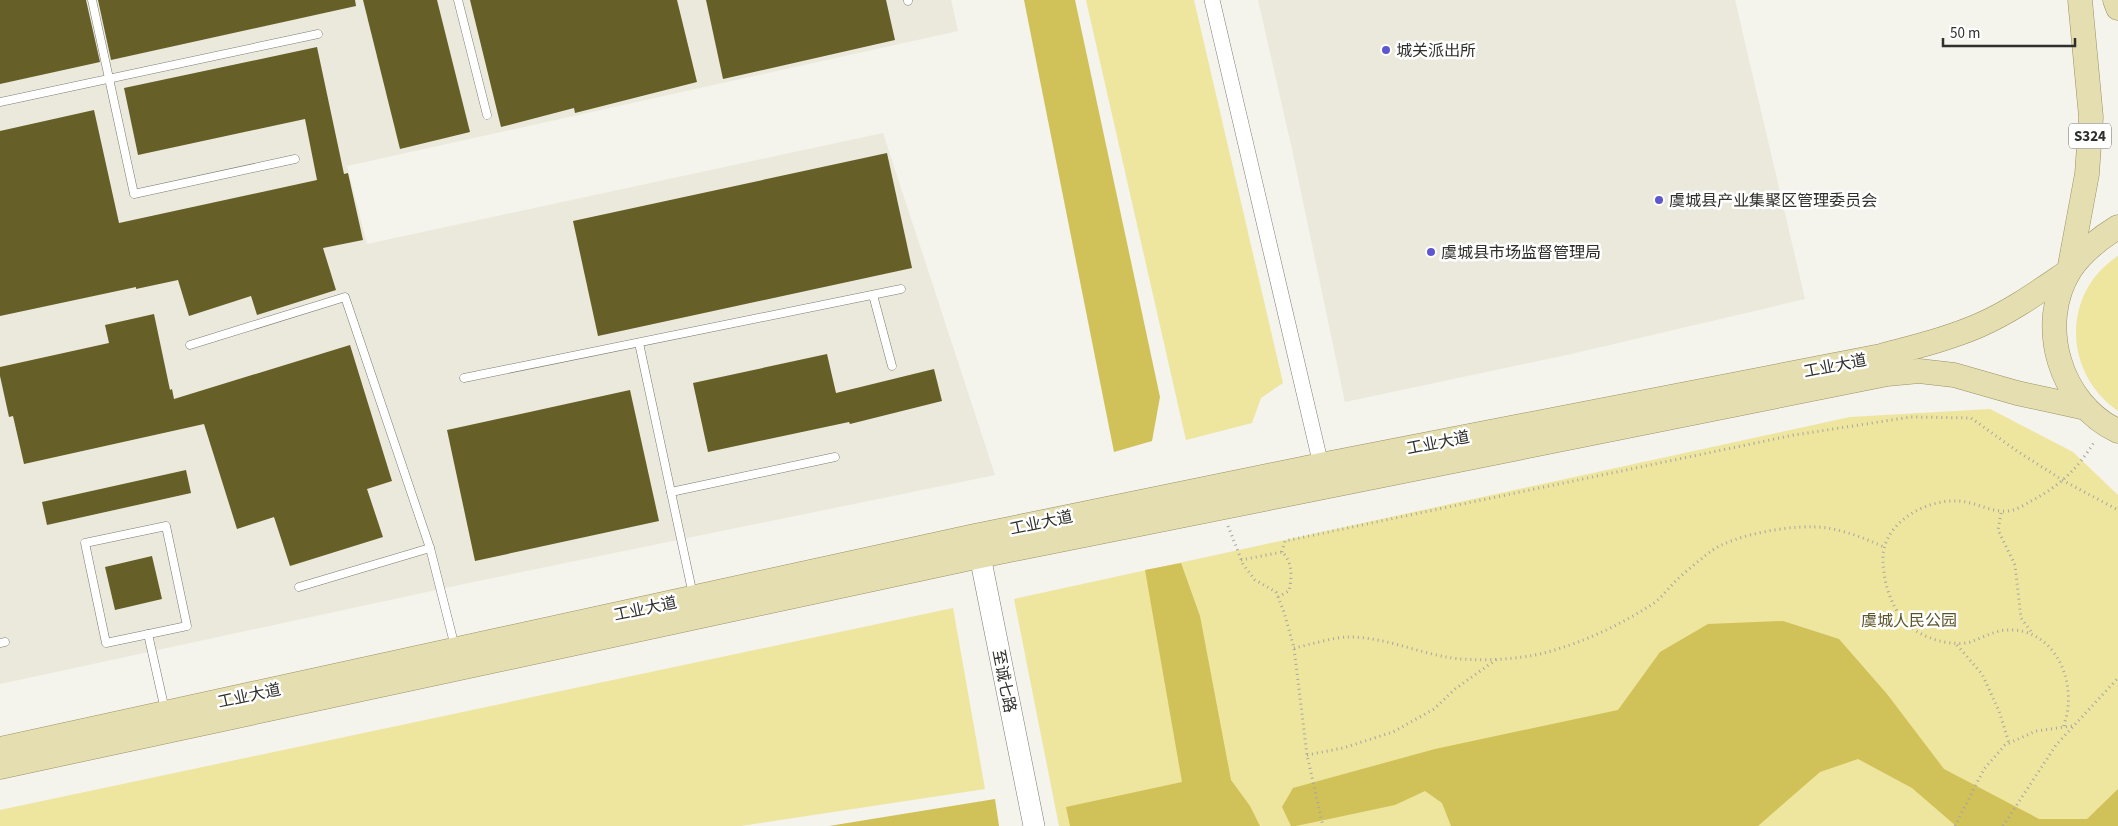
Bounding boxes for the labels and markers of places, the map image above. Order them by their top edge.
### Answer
place label: 城关派出所 [1396,40,1476,62]
marker: 城关派出所 [1380,44,1392,56]
place label: 虞城县产业集聚区管理委员会 [1669,190,1877,212]
marker: 虞城县产业集聚区管理委员会 [1653,194,1665,206]
place label: 虞城县市场监督管理局 [1441,242,1601,264]
marker: 虞城县市场监督管理局 [1425,246,1437,258]

